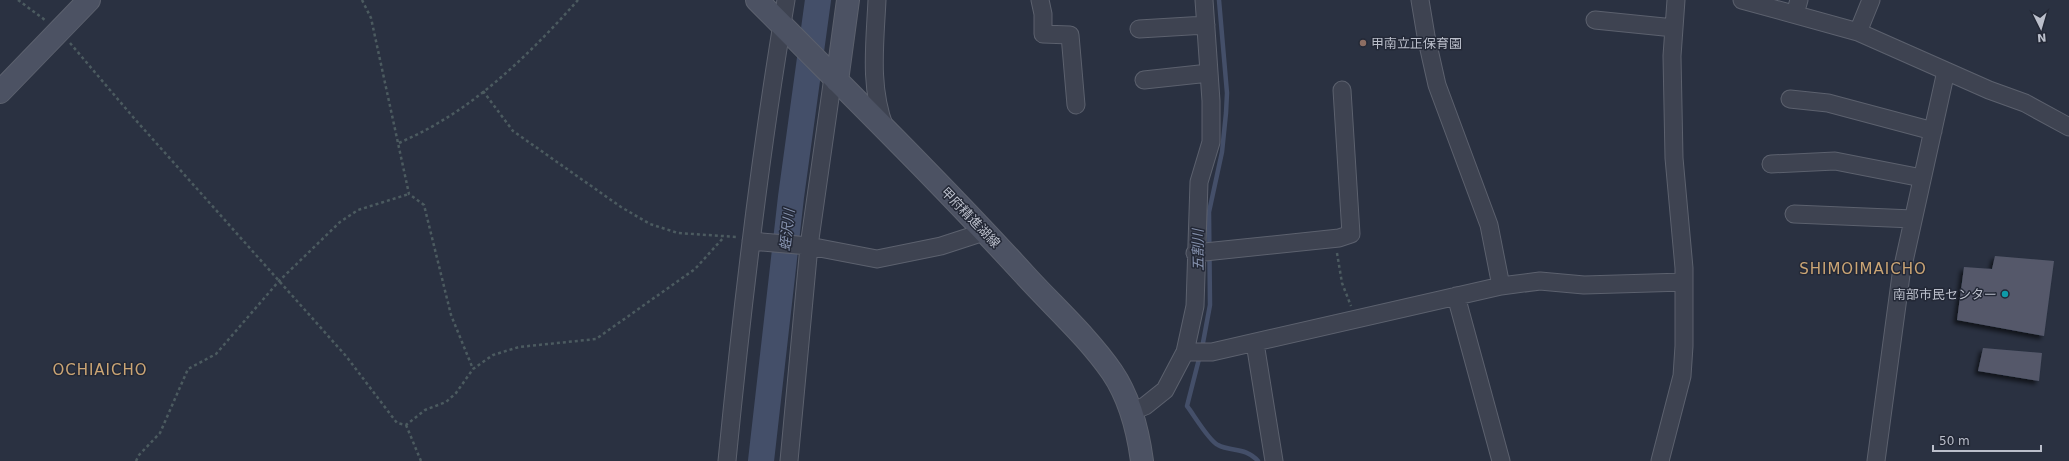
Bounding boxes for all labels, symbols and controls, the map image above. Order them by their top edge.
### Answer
north arrow [2021,8,2061,48]
text: N [2037,31,2047,44]
place label: 甲南立正保育園 [1371,36,1462,51]
marker: 甲南立正保育園 [1358,38,1368,48]
street label: 甲府精進湖線 [938,184,1003,251]
water label: 蛭沢川 [777,206,797,252]
water label: 五割川 [1190,227,1206,271]
district label: SHIMOIMAICHO [1799,260,1927,278]
place label: 南部市民センター [1893,287,1997,302]
marker: 南部市民センター [2000,289,2010,299]
district label: OCHIAICHO [52,361,148,379]
scale bar [1933,427,2041,453]
text: 50 m [1939,434,1970,448]

